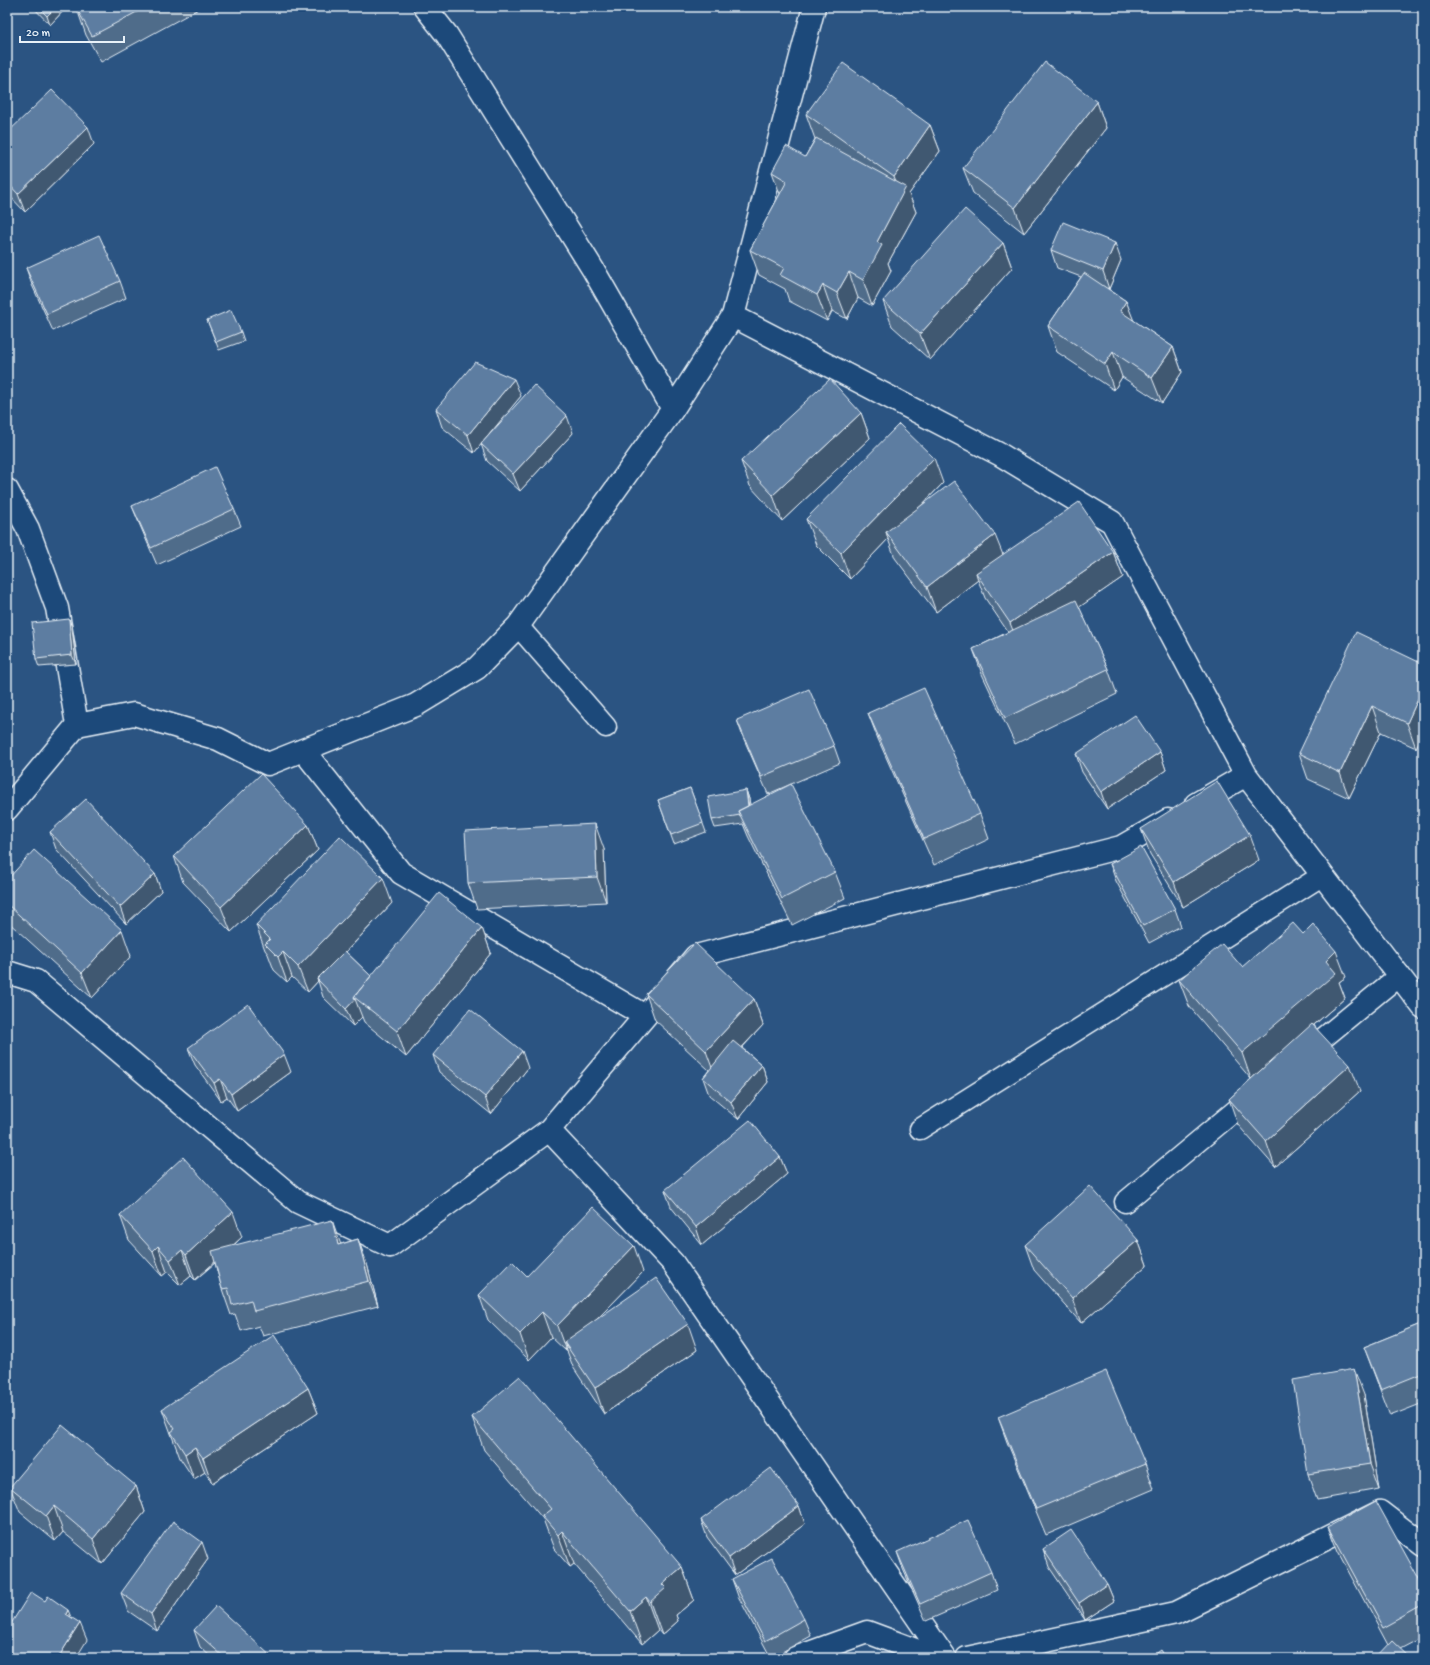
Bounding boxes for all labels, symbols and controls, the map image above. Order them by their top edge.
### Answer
scale bar [20,18,124,44]
text: 20 m [26,27,51,41]

